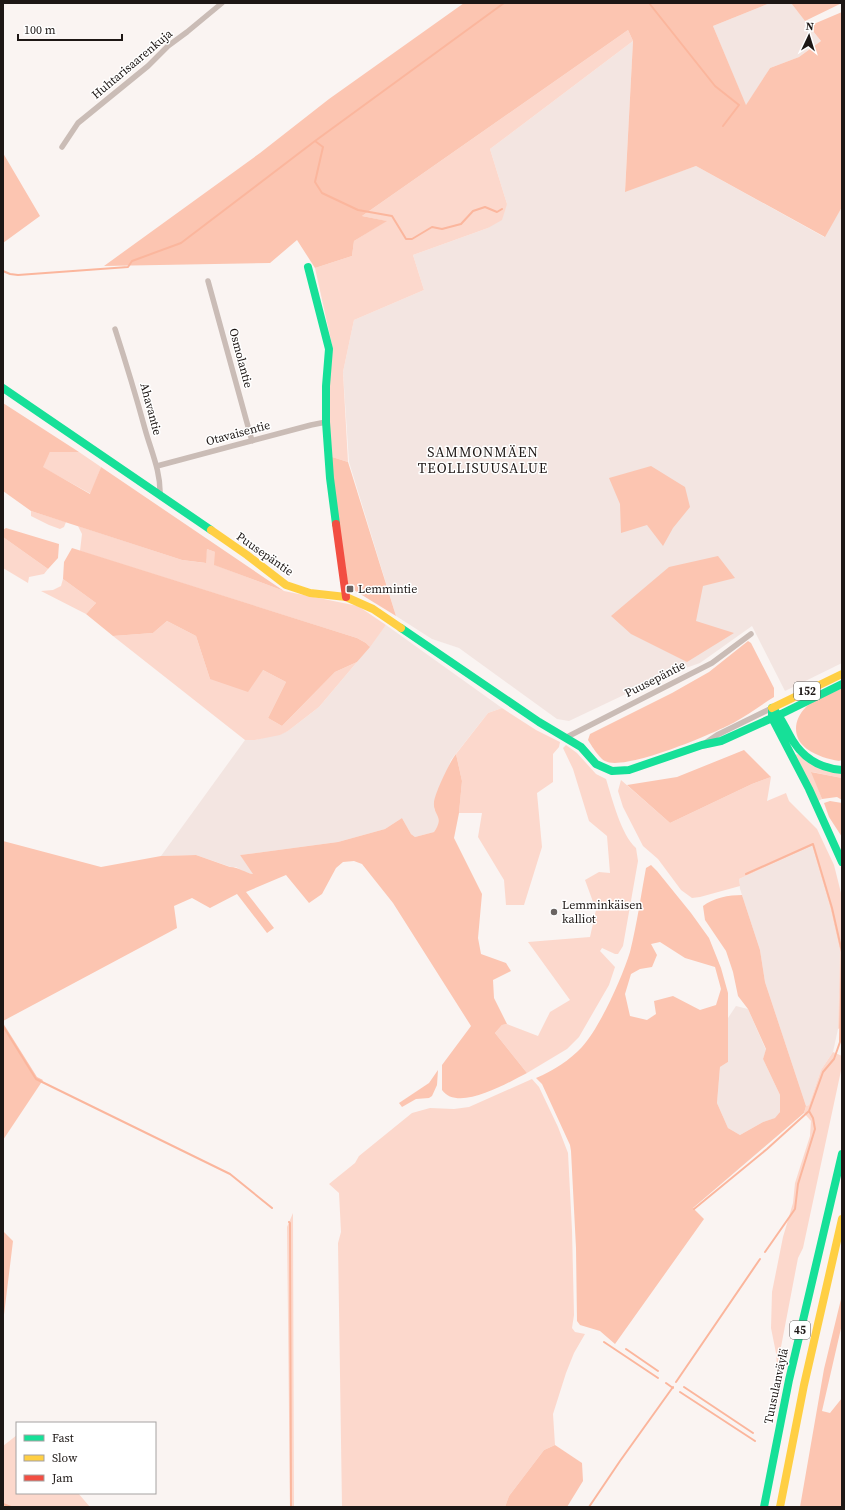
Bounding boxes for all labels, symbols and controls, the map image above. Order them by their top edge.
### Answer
scale bar [18,16,122,42]
north arrow [789,16,829,56]
text: N [805,19,814,34]
text: 100 m [24,22,56,38]
street label: Huhtarisaarenkuja [88,25,176,102]
street label: Osmolantie [225,326,257,390]
street label: Ahavantie [136,381,166,437]
street label: Otavaisentie [204,417,272,449]
district label: SAMMONMÄEN TEOLLISUUSALUE [418,442,548,478]
street label: Puusepäntie [233,528,297,580]
place label: Lemmintie [358,581,417,597]
marker: Lemmintie [345,584,355,594]
street label: Puusepäntie [622,657,688,701]
road number: 152 [794,682,820,700]
place label: Lemminkäisen kalliot [562,897,643,927]
marker: Lemminkäisen kalliot [549,907,559,917]
road number: 45 [790,1321,810,1339]
street label: Tuusulanväylä [760,1346,792,1425]
legend [16,1422,156,1494]
text: Fast [52,1430,74,1446]
text: Slow [52,1450,78,1466]
text: Jam [51,1470,73,1486]

